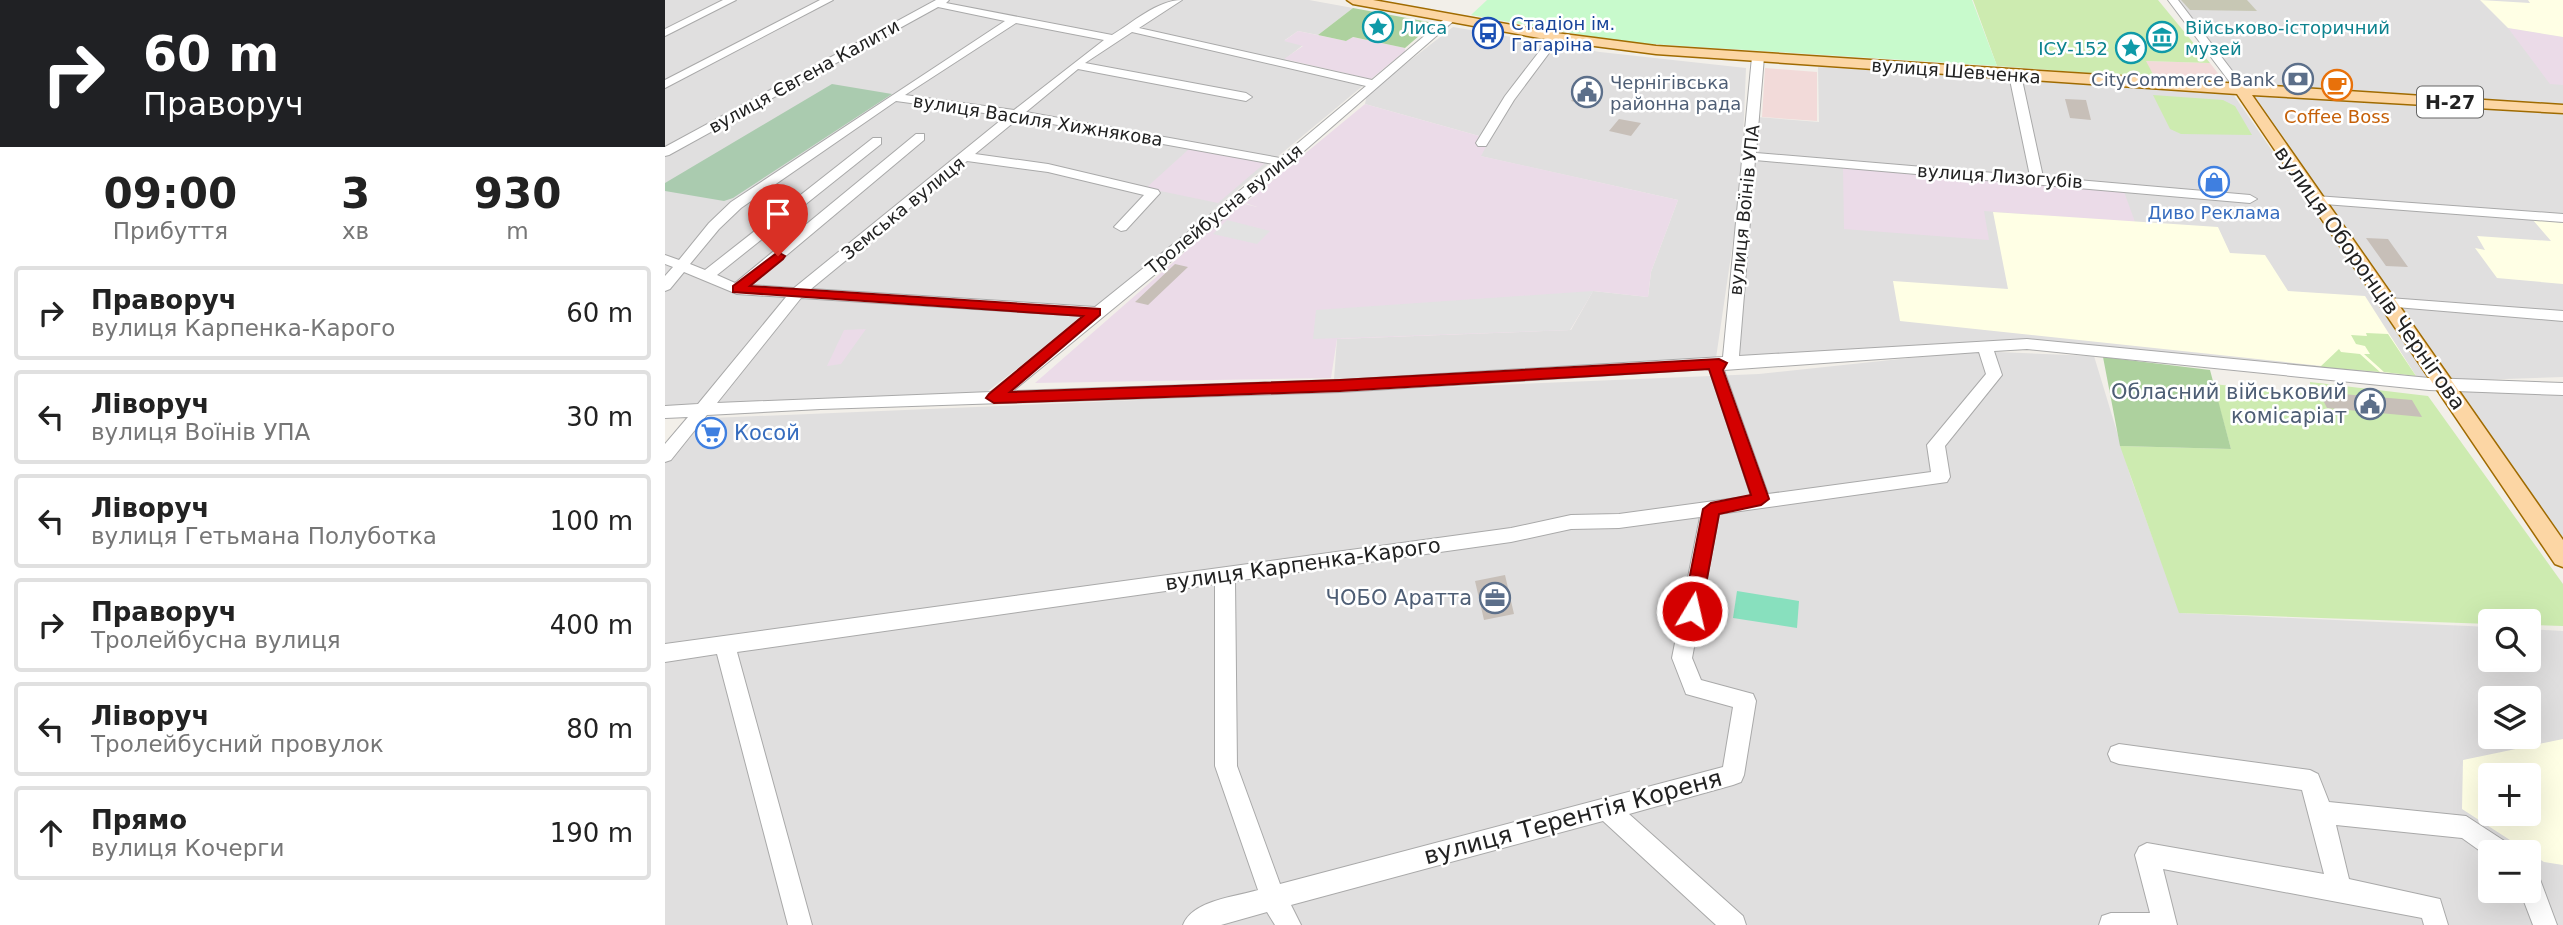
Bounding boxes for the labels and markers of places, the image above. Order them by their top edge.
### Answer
place icon: Лиса [1361,10,1395,44]
place label: Стадіон ім. Гагаріна [1511,13,1615,55]
bus stop icon: Стадіон ім. Гагаріна [1471,16,1505,50]
place label: Лиса [1401,17,1447,38]
place label: Військово-історичний музей [2185,17,2390,59]
museum icon: Військово-історичний музей [2145,20,2179,54]
place icon: ІСУ-152 [2114,31,2148,65]
place label: ІСУ-152 [2038,38,2108,59]
bank icon: CityCommerce Bank [2281,62,2315,96]
cafe icon: Coffee Boss [2320,68,2354,102]
place label: CityCommerce Bank [2091,69,2276,90]
place label: Чернігівська районна рада [1610,72,1741,114]
public building icon: Чернігівська районна рада [1570,75,1604,109]
place label: Coffee Boss [2284,106,2390,127]
shop icon: Диво Реклама [2197,165,2231,199]
pin [748,184,808,256]
place label: Диво Реклама [2147,202,2281,223]
place label: Обласний військовий комісаріат [2111,380,2347,428]
public building icon: Обласний військовий комісаріат [2353,387,2387,421]
supermarket icon: Косой [694,416,728,450]
place label: Косой [734,421,800,445]
office icon: ЧОБО Аратта [1478,581,1512,615]
place label: ЧОБО Аратта [1326,586,1472,610]

